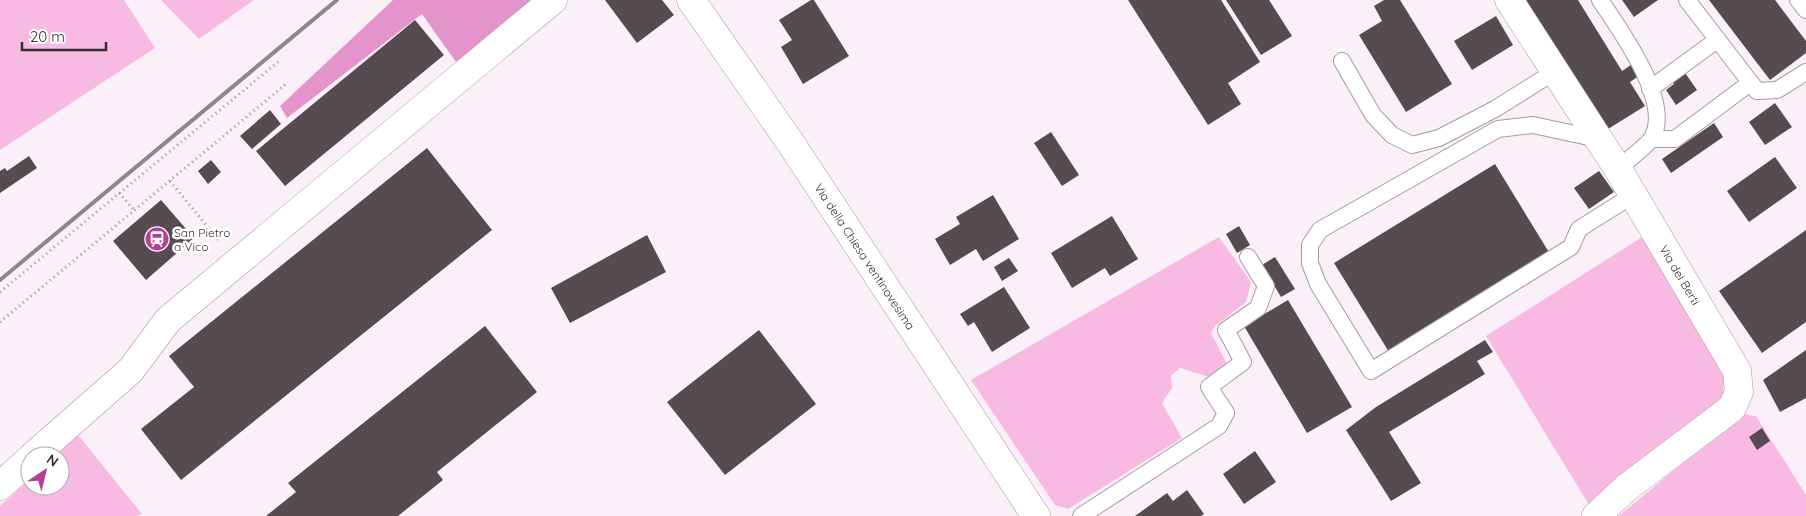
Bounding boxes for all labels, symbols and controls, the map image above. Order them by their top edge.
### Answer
scale bar [22,20,106,52]
text: 20 m [30,27,65,46]
street label: Via della Chiesa ventinovesima [812,180,919,332]
place label: San Pietro a Vico [174,225,230,254]
station icon: San Pietro a Vico [144,226,170,252]
street label: Via dei Berti [1657,242,1704,308]
north arrow [20,446,70,496]
text: N [43,450,62,471]

